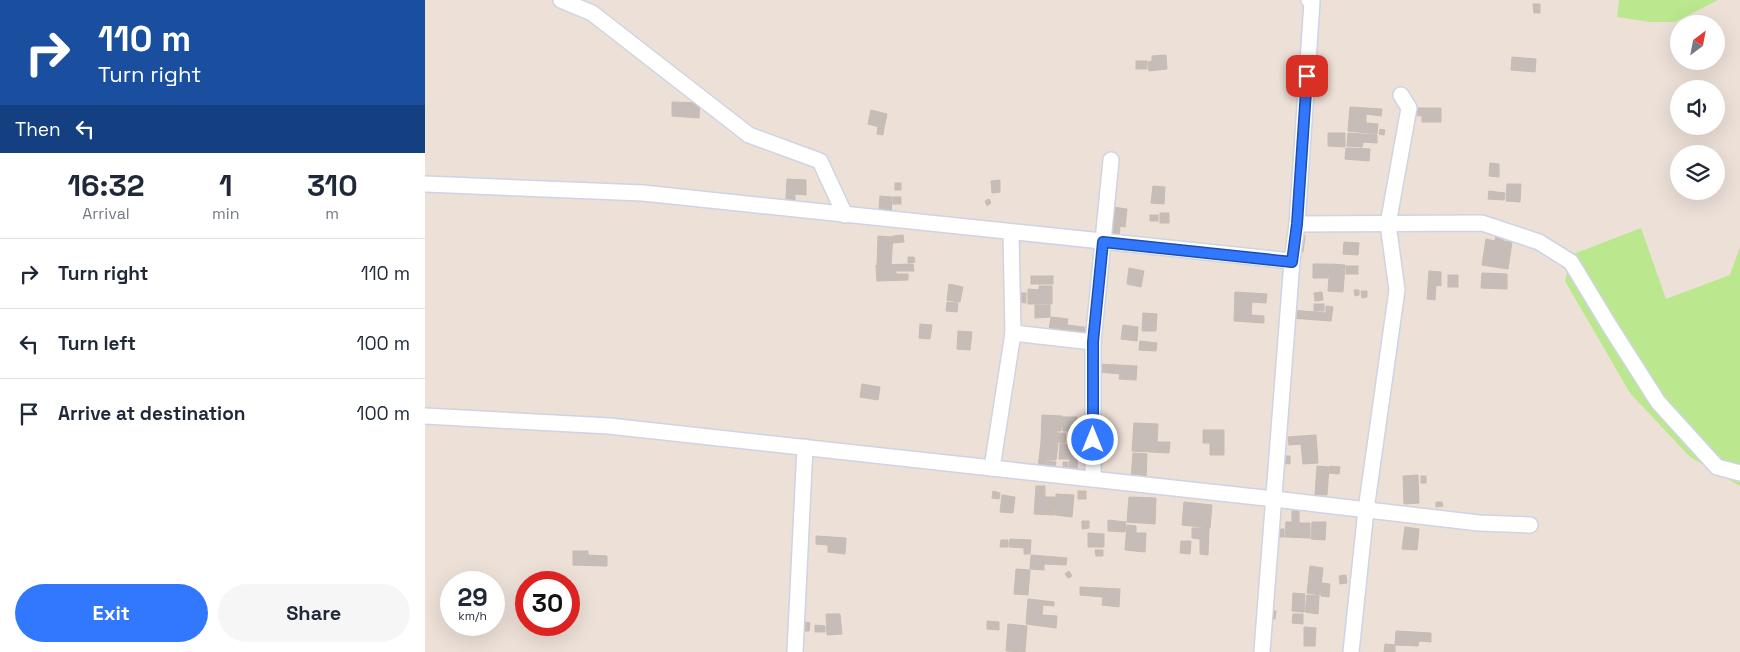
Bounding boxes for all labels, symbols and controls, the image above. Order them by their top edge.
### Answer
north arrow [1670,15,1725,70]
map controls [1670,15,1725,200]
text: 110 m [98,17,191,61]
icon: right [15,20,80,85]
pin [1286,55,1328,97]
text: Turn right [98,60,201,88]
icon: arrive [1293,62,1321,90]
button: sound [1670,80,1725,135]
icon: left [71,115,99,143]
text: Then [15,117,61,142]
button: layers [1670,145,1725,200]
text: 16:32 [67,166,145,205]
text: 1 [219,166,232,205]
text: 310 [307,166,358,205]
text: Arrival [82,203,130,224]
text: min [212,203,239,224]
text: m [325,203,339,224]
icon: right [15,260,43,288]
text: Turn right [58,261,148,286]
text: 110 m [361,261,410,286]
icon: left [15,330,43,358]
text: Turn left [58,331,136,356]
text: 100 m [356,331,410,356]
icon: arrive [15,400,43,428]
text: Arrive at destination [58,401,246,426]
text: 100 m [356,401,410,426]
position arrow [1066,413,1118,465]
speed limit sign: 30 [515,571,580,636]
text: 29 [457,581,488,613]
button: Exit [15,584,208,642]
button: Share [218,584,410,642]
text: km/h [458,608,487,624]

